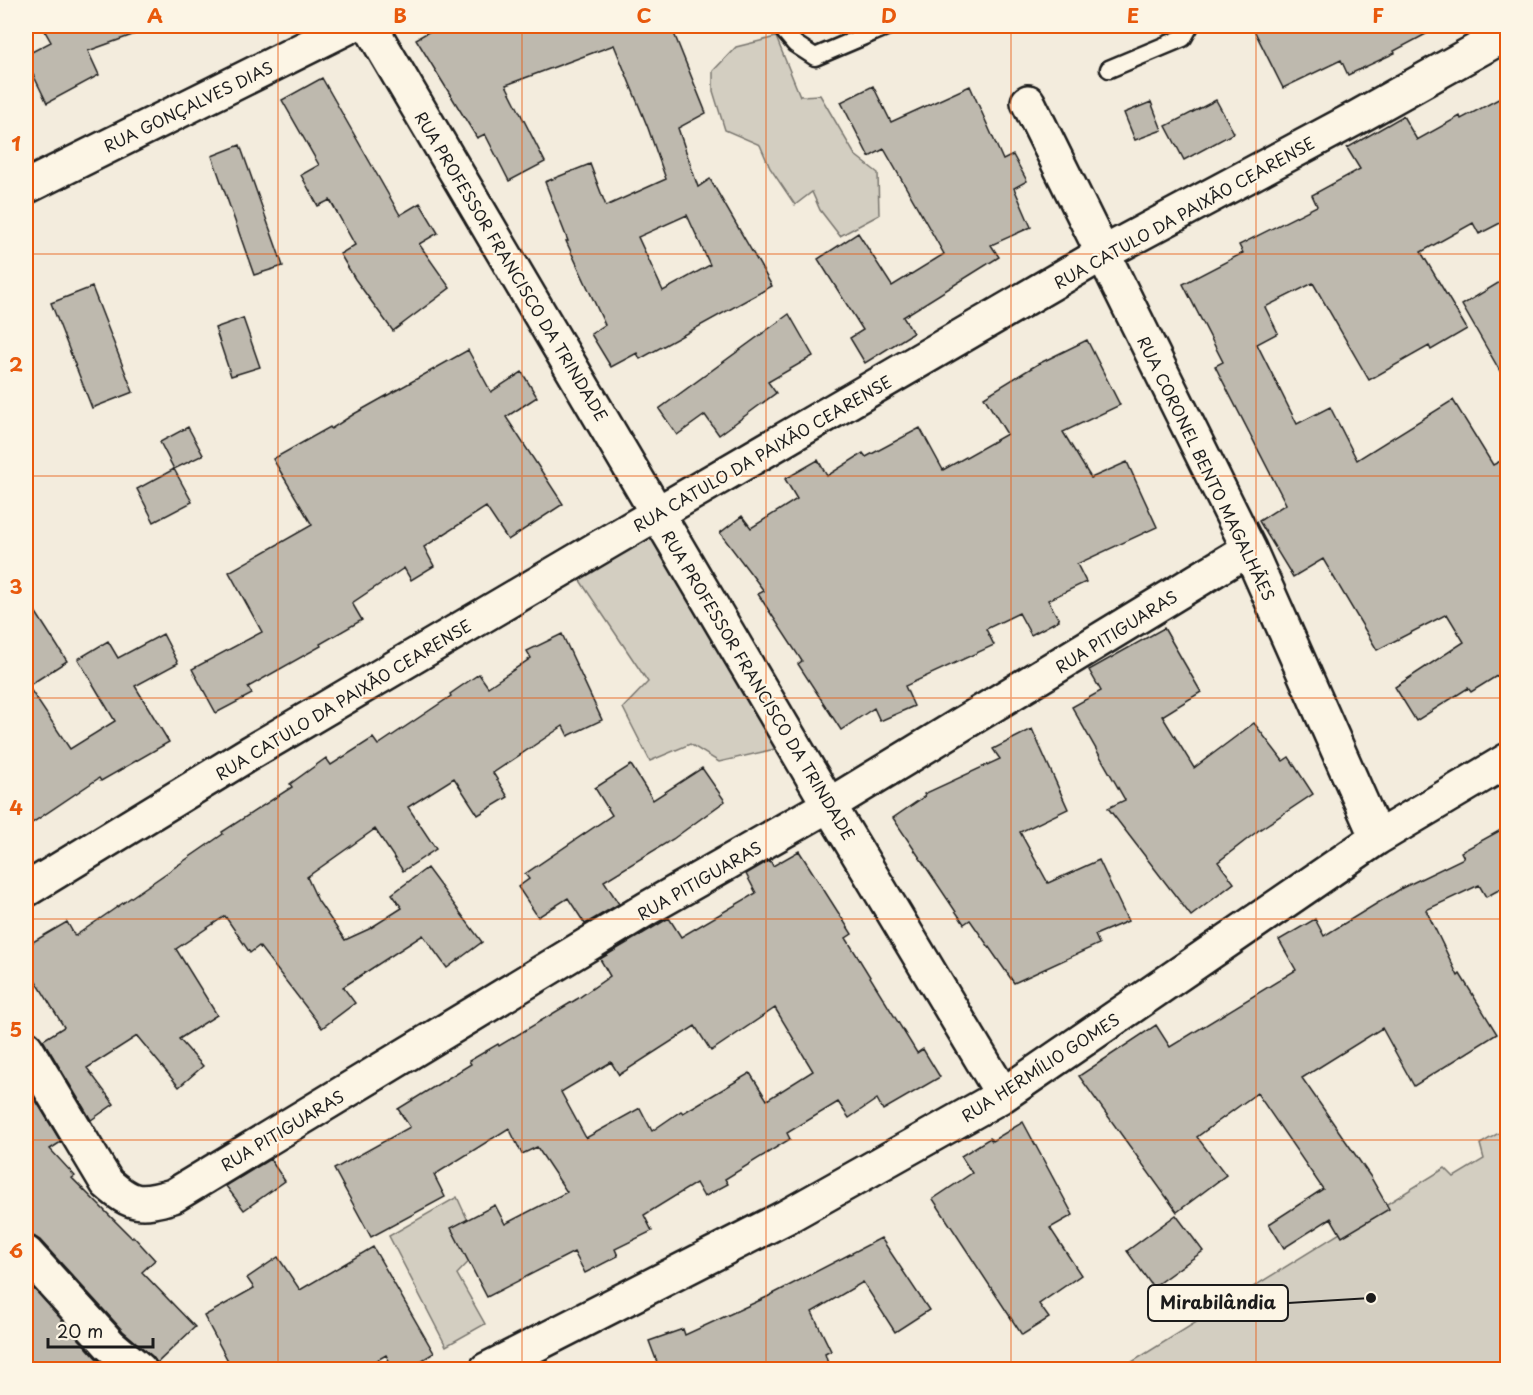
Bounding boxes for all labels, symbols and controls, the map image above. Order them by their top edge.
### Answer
text: A [147,0,163,30]
text: B [393,0,407,30]
text: C [636,0,652,30]
text: D [881,0,897,30]
text: E [1127,0,1139,30]
text: F [1372,0,1384,30]
street label: RUA GONÇALVES DIAS [99,55,277,157]
street label: RUA PROFESSOR FRANCISCO DA TRINDADE [410,107,614,425]
text: 1 [11,128,21,158]
street label: RUA CATULO DA PAIXÃO CEARENSE [1049,130,1319,294]
street label: RUA CORONEL BENTO MAGALHÃES [1132,332,1282,604]
text: 2 [9,349,23,379]
street label: RUA CATULO DA PAIXÃO CEARENSE [628,369,896,537]
street label: RUA PROFESSOR FRANCISCO DA TRINDADE [657,526,861,844]
text: 3 [9,571,23,601]
street label: RUA PITIGUARAS [1050,584,1182,678]
street label: RUA CATULO DA PAIXÃO CEARENSE [210,613,476,785]
text: 4 [9,792,23,822]
street label: RUA PITIGUARAS [632,835,766,925]
street label: RUA HERMÍLIO GOMES [956,1007,1124,1127]
text: 5 [10,1014,22,1044]
street label: RUA PITIGUARAS [216,1084,348,1176]
text: 6 [9,1235,23,1265]
callout: Mirabilândia [1148,1285,1288,1321]
text: Mirabilândia [1160,1288,1277,1315]
scale bar [48,1311,153,1349]
text: 20 m [57,1317,103,1344]

